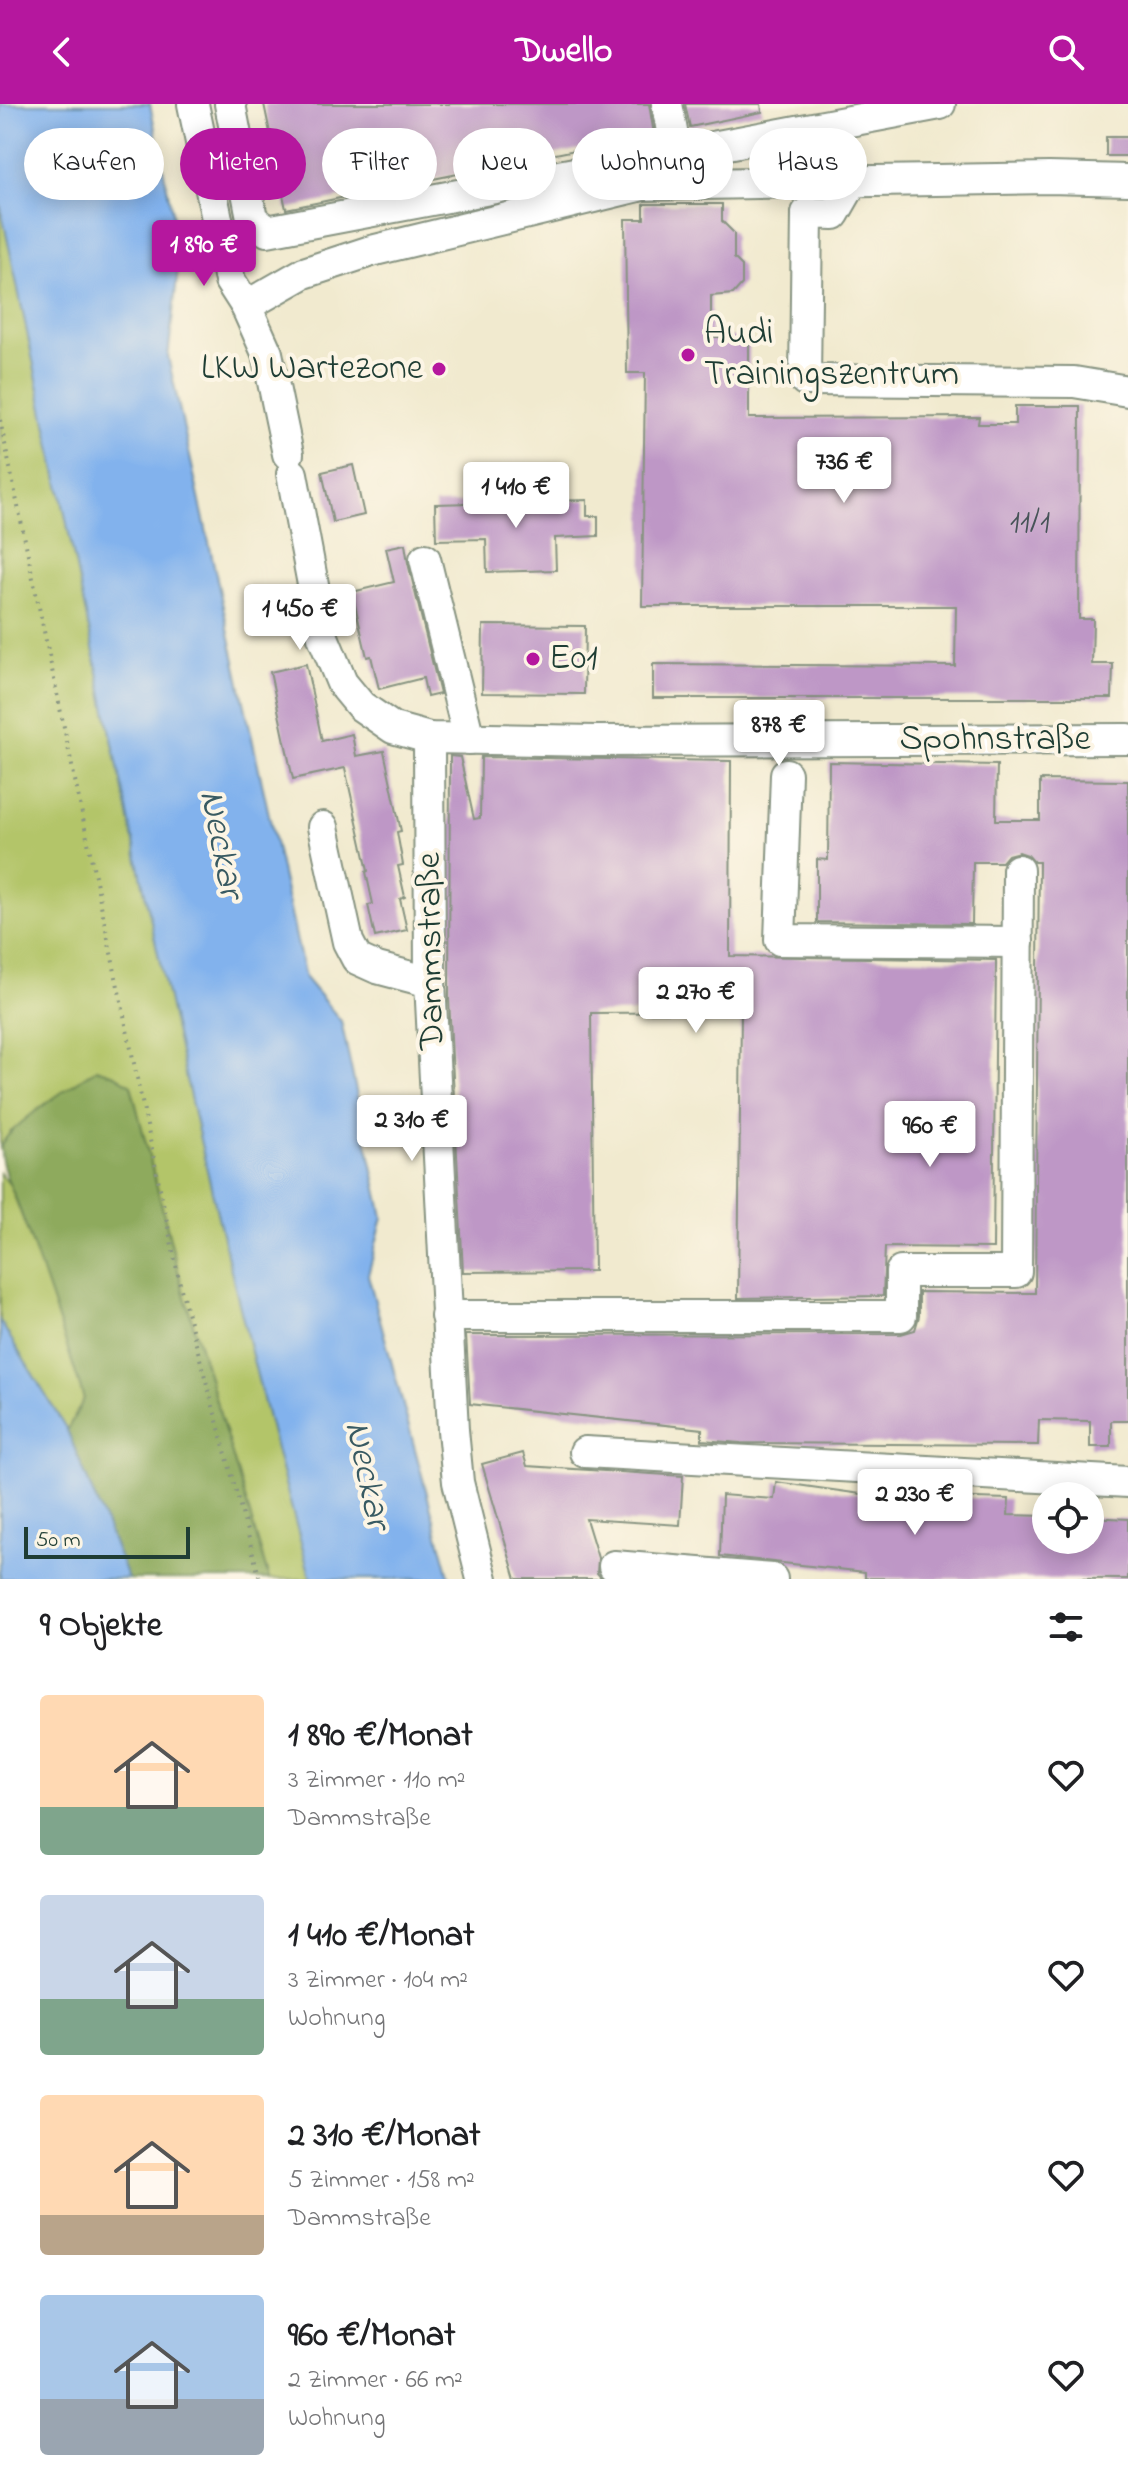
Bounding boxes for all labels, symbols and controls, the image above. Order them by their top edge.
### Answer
text: Dwello [516,26,612,79]
icon: back [40,30,84,74]
icon: search [1044,30,1088,74]
chip: Kaufen [24,128,164,200]
chip: Mieten [180,128,306,200]
chip: Filter [322,128,437,200]
chip: Neu [453,128,556,200]
chip: Wohnung [572,128,733,200]
chip: Haus [749,128,867,200]
pin: 1 890 € [130,220,278,288]
text: 1 890 € [170,227,238,265]
place label: Audi Trainingszentrum [704,308,959,402]
place label: LKW Wartezone [201,343,424,396]
marker: Audi Trainingszentrum [679,346,697,364]
marker: LKW Wartezone [430,360,448,378]
pin: 736 € [788,437,900,505]
text: 736 € [815,444,873,482]
pin: 1 410 € [442,462,590,530]
text: 1 410 € [481,469,551,507]
house number: 11/1 [1010,501,1050,548]
pin: 1 450 € [226,584,374,652]
text: 1 450 € [262,591,338,629]
place label: E01 [549,633,598,686]
marker: E01 [524,650,542,668]
pin: 878 € [723,700,835,768]
text: 878 € [752,707,806,745]
street label: Spohnstraße [899,714,1091,767]
water label: Neckar [182,785,259,907]
street label: Dammstraße [404,851,460,1051]
pin: 2 270 € [622,967,770,1035]
text: 2 270 € [657,974,735,1012]
pin: 2 310 € [338,1095,486,1163]
pin: 960 € [874,1101,986,1169]
text: 2 310 € [375,1102,449,1140]
text: 960 € [902,1108,958,1146]
water label: Neckar [327,1416,406,1538]
pin: 2 230 € [841,1469,989,1537]
text: 2 230 € [876,1476,954,1514]
map controls [1032,1482,1104,1554]
button: locate [1032,1482,1104,1554]
scale bar [24,1523,190,1559]
text: 50 m [36,1525,81,1557]
text: 9 Objekte [40,1602,162,1652]
icon: filters [1044,1605,1088,1649]
text: 1 890 €/Monat [288,1712,473,1762]
icon: home [104,1727,200,1823]
icon: heart [1044,1753,1088,1797]
text: 3 Zimmer · 110 m² [288,1762,465,1800]
text: Dammstraße [288,1800,431,1838]
text: 1 410 €/Monat [288,1912,474,1962]
icon: home [104,1927,200,2023]
icon: heart [1044,1953,1088,1997]
text: 3 Zimmer · 104 m² [288,1962,468,2000]
text: Wohnung [288,2000,385,2038]
text: 2 310 €/Monat [288,2112,481,2162]
icon: home [104,2127,200,2223]
icon: heart [1044,2153,1088,2197]
text: 5 Zimmer · 158 m² [288,2162,475,2200]
text: Dammstraße [288,2200,431,2238]
text: 960 €/Monat [288,2312,455,2362]
icon: home [104,2327,200,2423]
icon: heart [1044,2353,1088,2397]
text: 2 Zimmer · 66 m² [288,2362,463,2400]
text: Wohnung [288,2400,385,2438]

